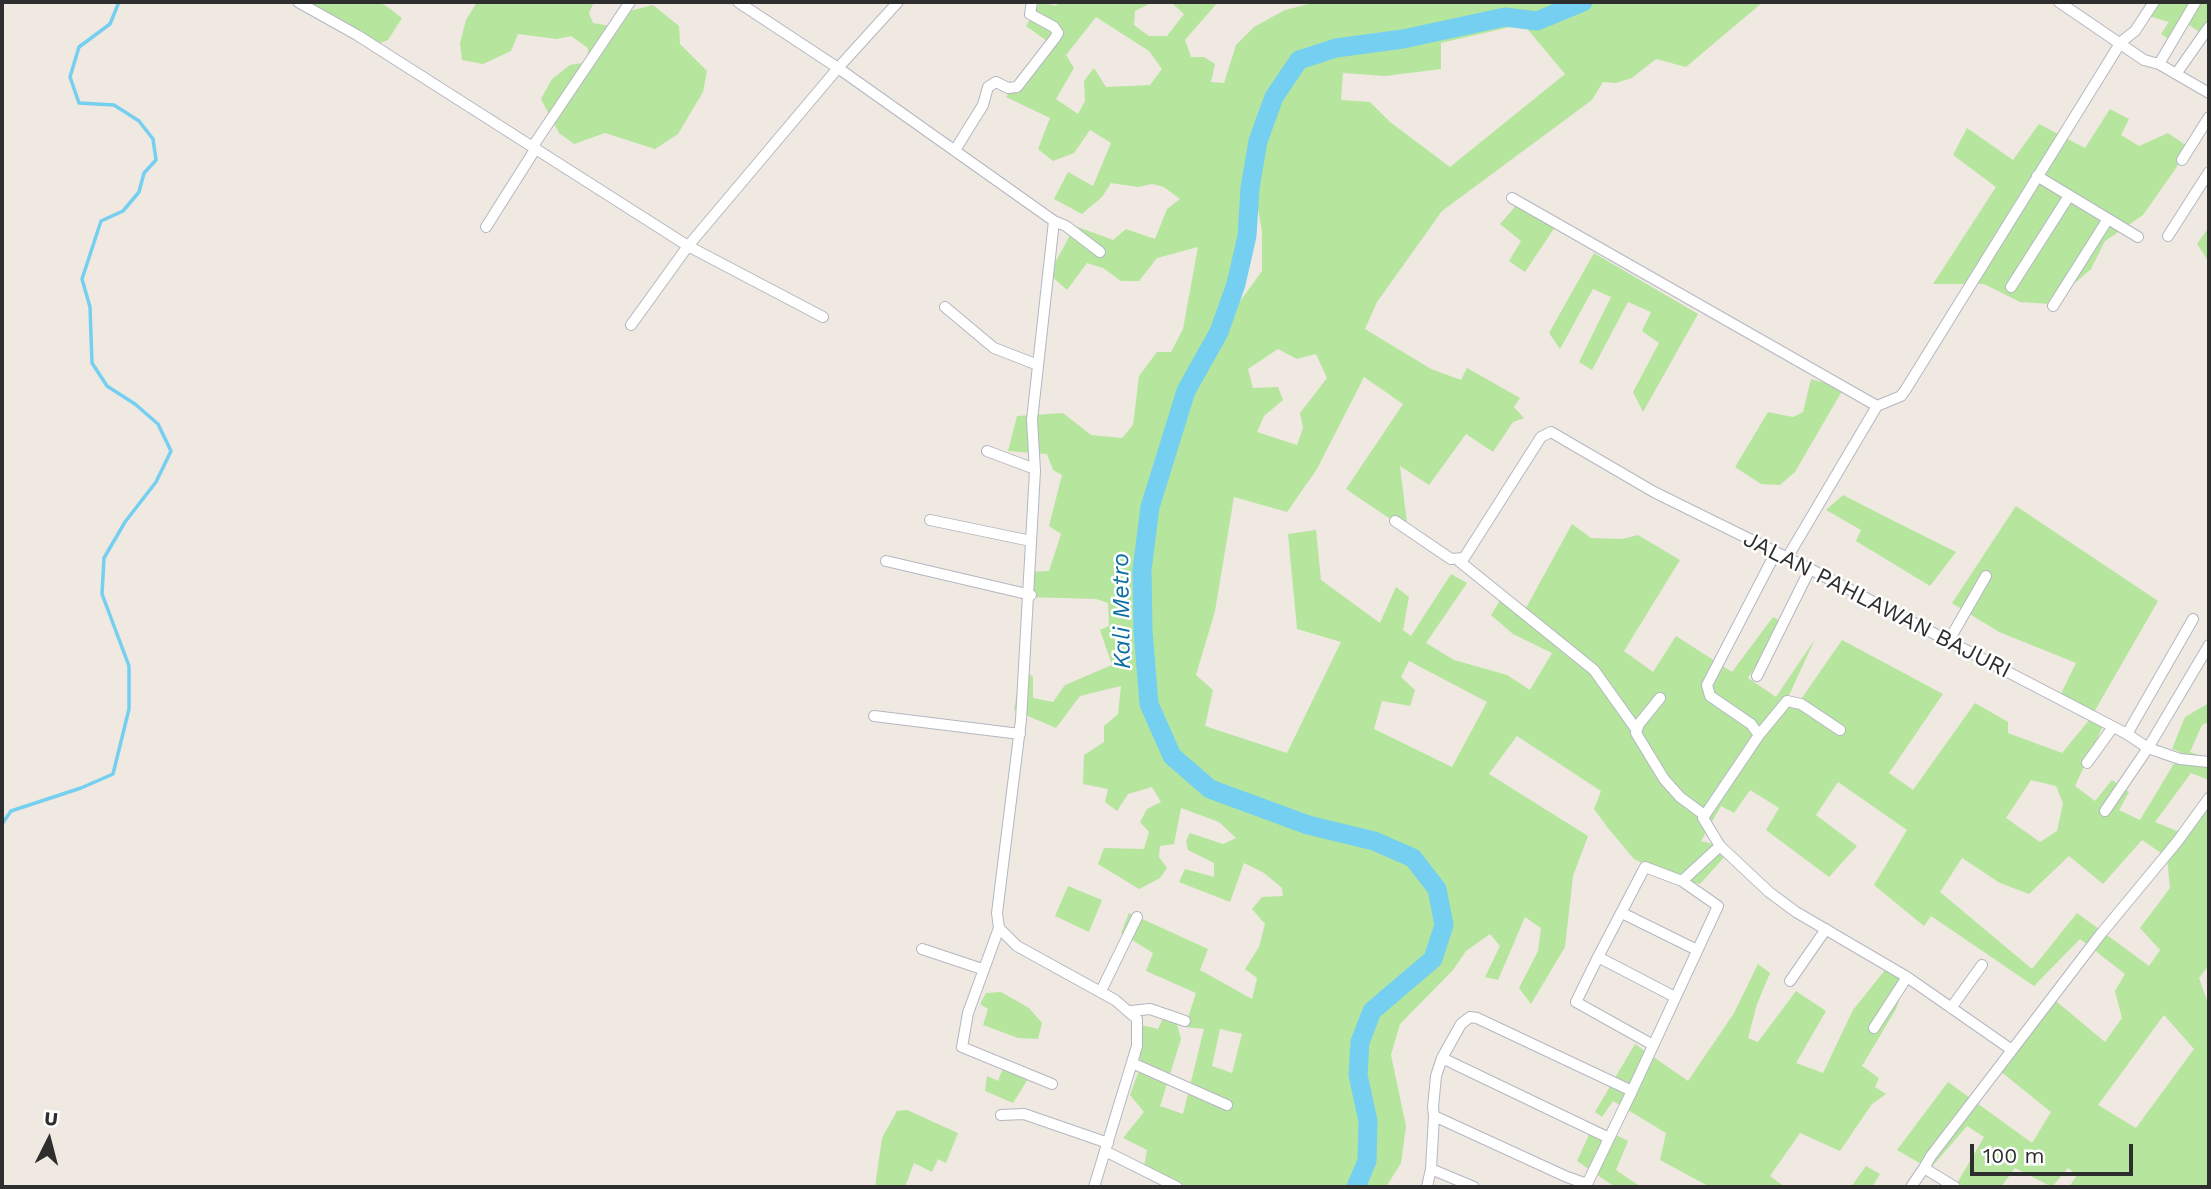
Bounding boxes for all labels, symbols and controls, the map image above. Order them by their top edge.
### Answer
street label: JALAN PAHLAWAN BAJURI [1739,525,2015,685]
water label: Kali Metro [1107,553,1137,669]
north arrow [14,1105,84,1175]
text: U [43,1106,59,1131]
scale bar [1973,1130,2136,1174]
text: 100 m [1983,1143,2045,1168]

